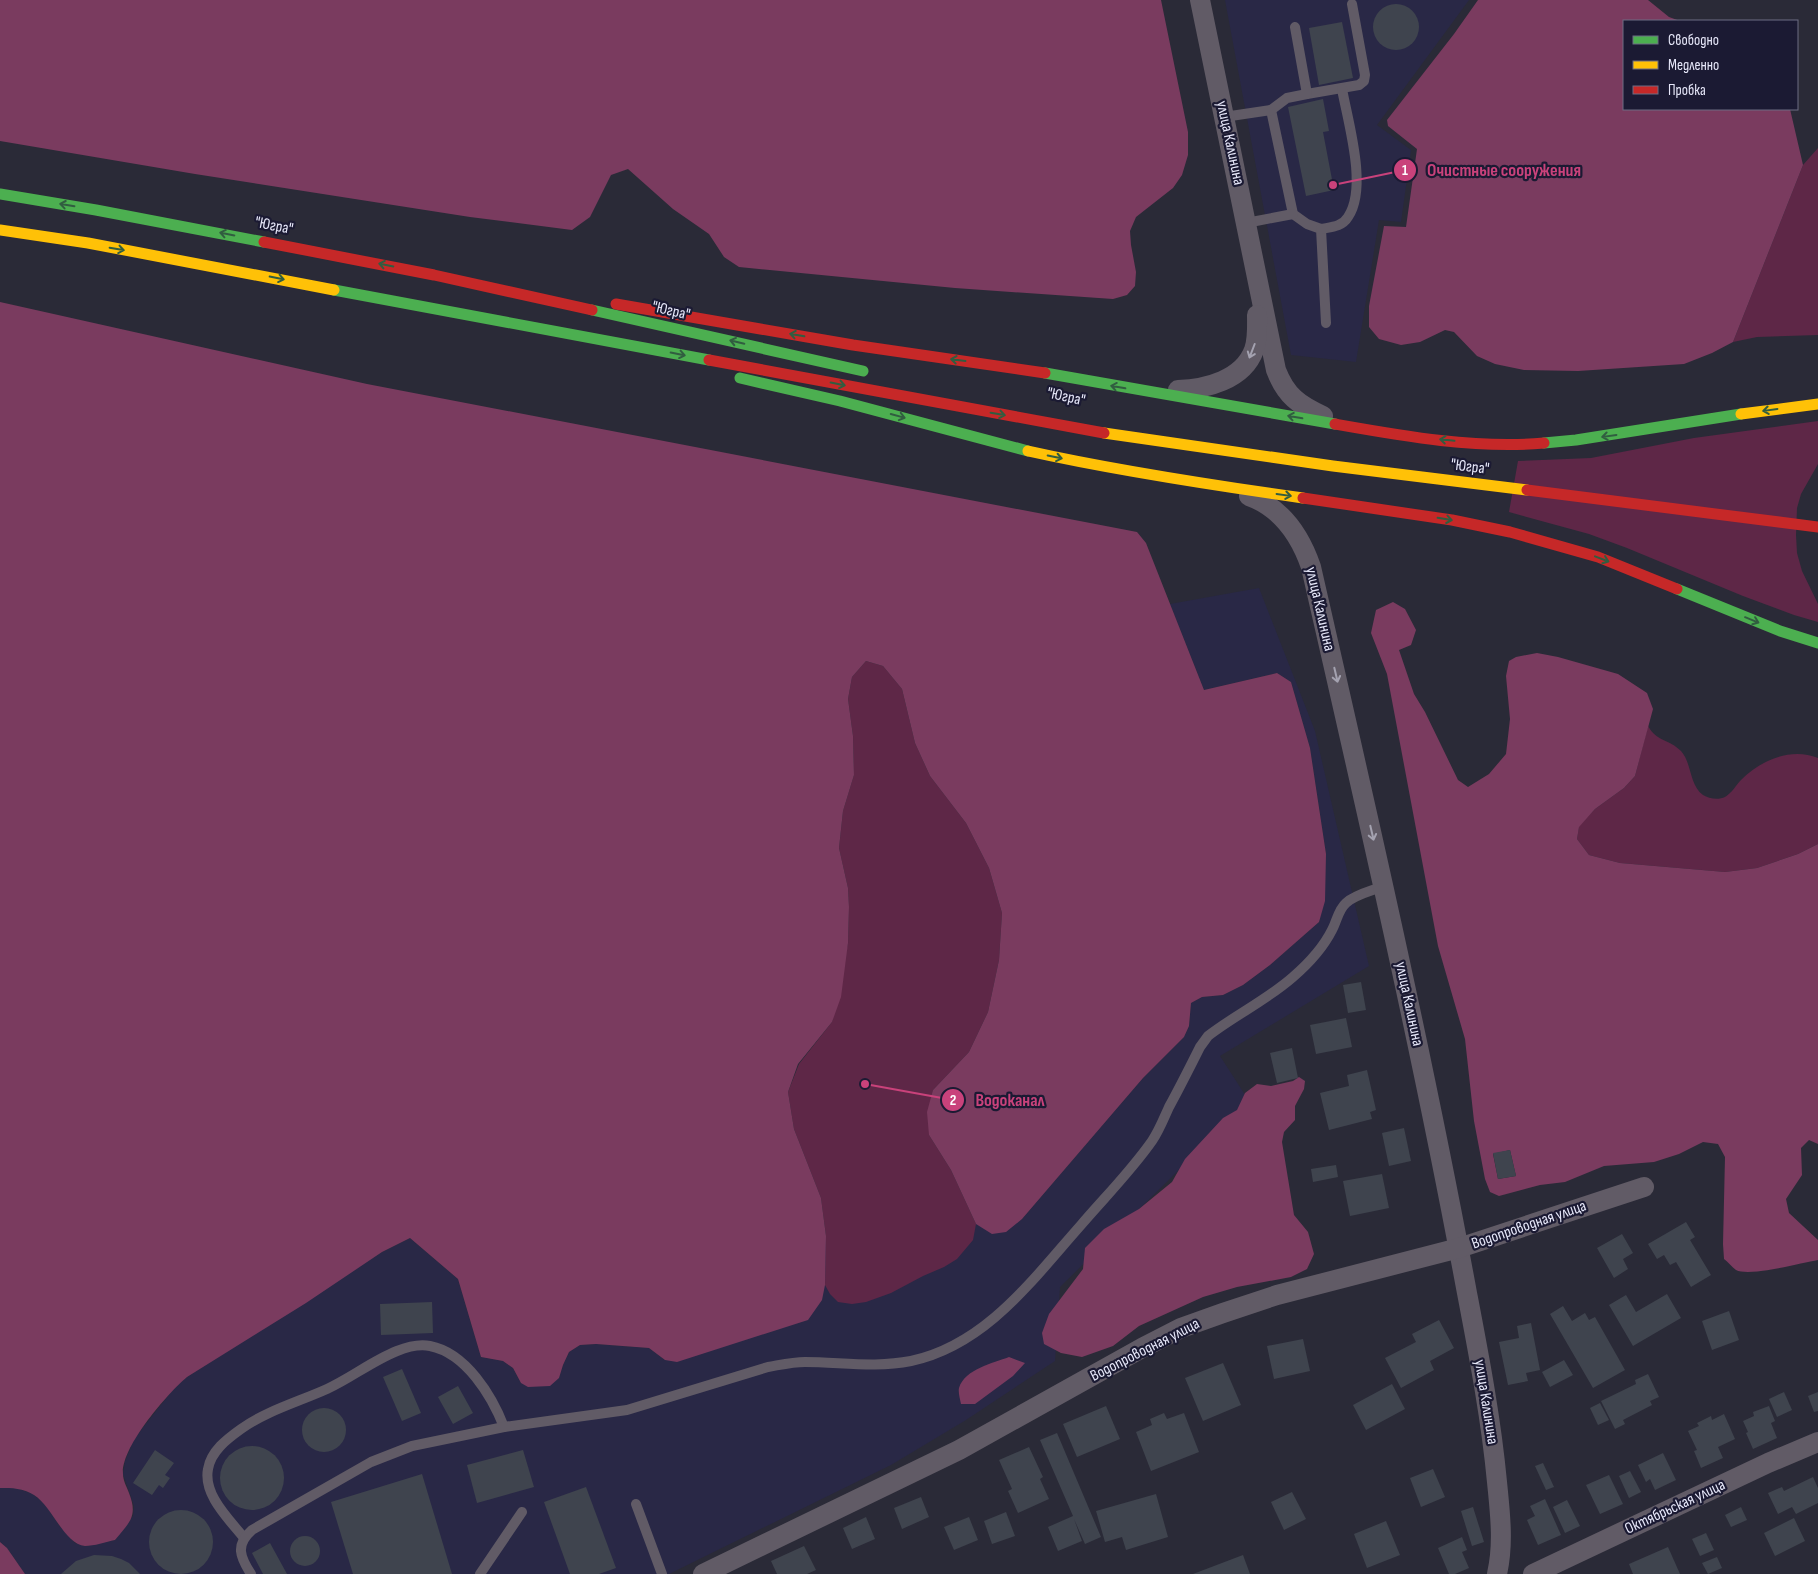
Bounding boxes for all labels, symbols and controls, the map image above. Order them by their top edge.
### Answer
legend [1623,20,1798,110]
text: Свободно [1668,31,1719,50]
text: Медленно [1668,56,1719,75]
text: Пробка [1668,81,1706,100]
street label: улица Калинина [1212,99,1248,187]
callout: Очистные сооружения [1392,153,1591,186]
text: Очистные сооружения [1427,160,1581,181]
text: 1 [1402,161,1408,180]
one-way arrow [59,200,75,210]
street label: "Югра" [253,213,295,239]
one-way arrow [219,229,235,238]
one-way arrow [109,244,125,254]
one-way arrow [379,260,395,269]
one-way arrow [269,274,285,284]
street label: "Югра" [650,297,692,325]
one-way arrow [789,330,805,340]
one-way arrow [729,337,745,346]
one-way arrow [1247,343,1256,358]
one-way arrow [670,350,686,360]
one-way arrow [950,355,966,365]
one-way arrow [830,380,846,389]
one-way arrow [1110,381,1126,391]
street label: "Югра" [1045,384,1087,410]
one-way arrow [1762,405,1778,415]
one-way arrow [990,409,1006,419]
one-way arrow [1288,411,1304,421]
one-way arrow [889,412,905,421]
one-way arrow [1602,431,1618,441]
one-way arrow [1440,435,1456,445]
one-way arrow [1047,452,1063,462]
street label: "Югра" [1450,455,1490,479]
one-way arrow [1275,491,1291,501]
one-way arrow [1436,515,1452,525]
one-way arrow [1594,555,1609,564]
street label: улица Калинина [1301,565,1339,653]
one-way arrow [1744,616,1760,625]
one-way arrow [1332,666,1341,682]
one-way arrow [1368,825,1377,841]
street label: улица Калинина [1391,960,1427,1048]
callout: Водоканал [940,1083,1055,1116]
text: Водоканал [975,1090,1046,1111]
text: 2 [950,1091,956,1110]
street label: Водопроводная улица [1469,1196,1589,1254]
street label: Водопроводная улица [1087,1314,1203,1386]
street label: улица Калинина [1470,1358,1502,1446]
street label: Октябрьская улица [1622,1475,1728,1539]

